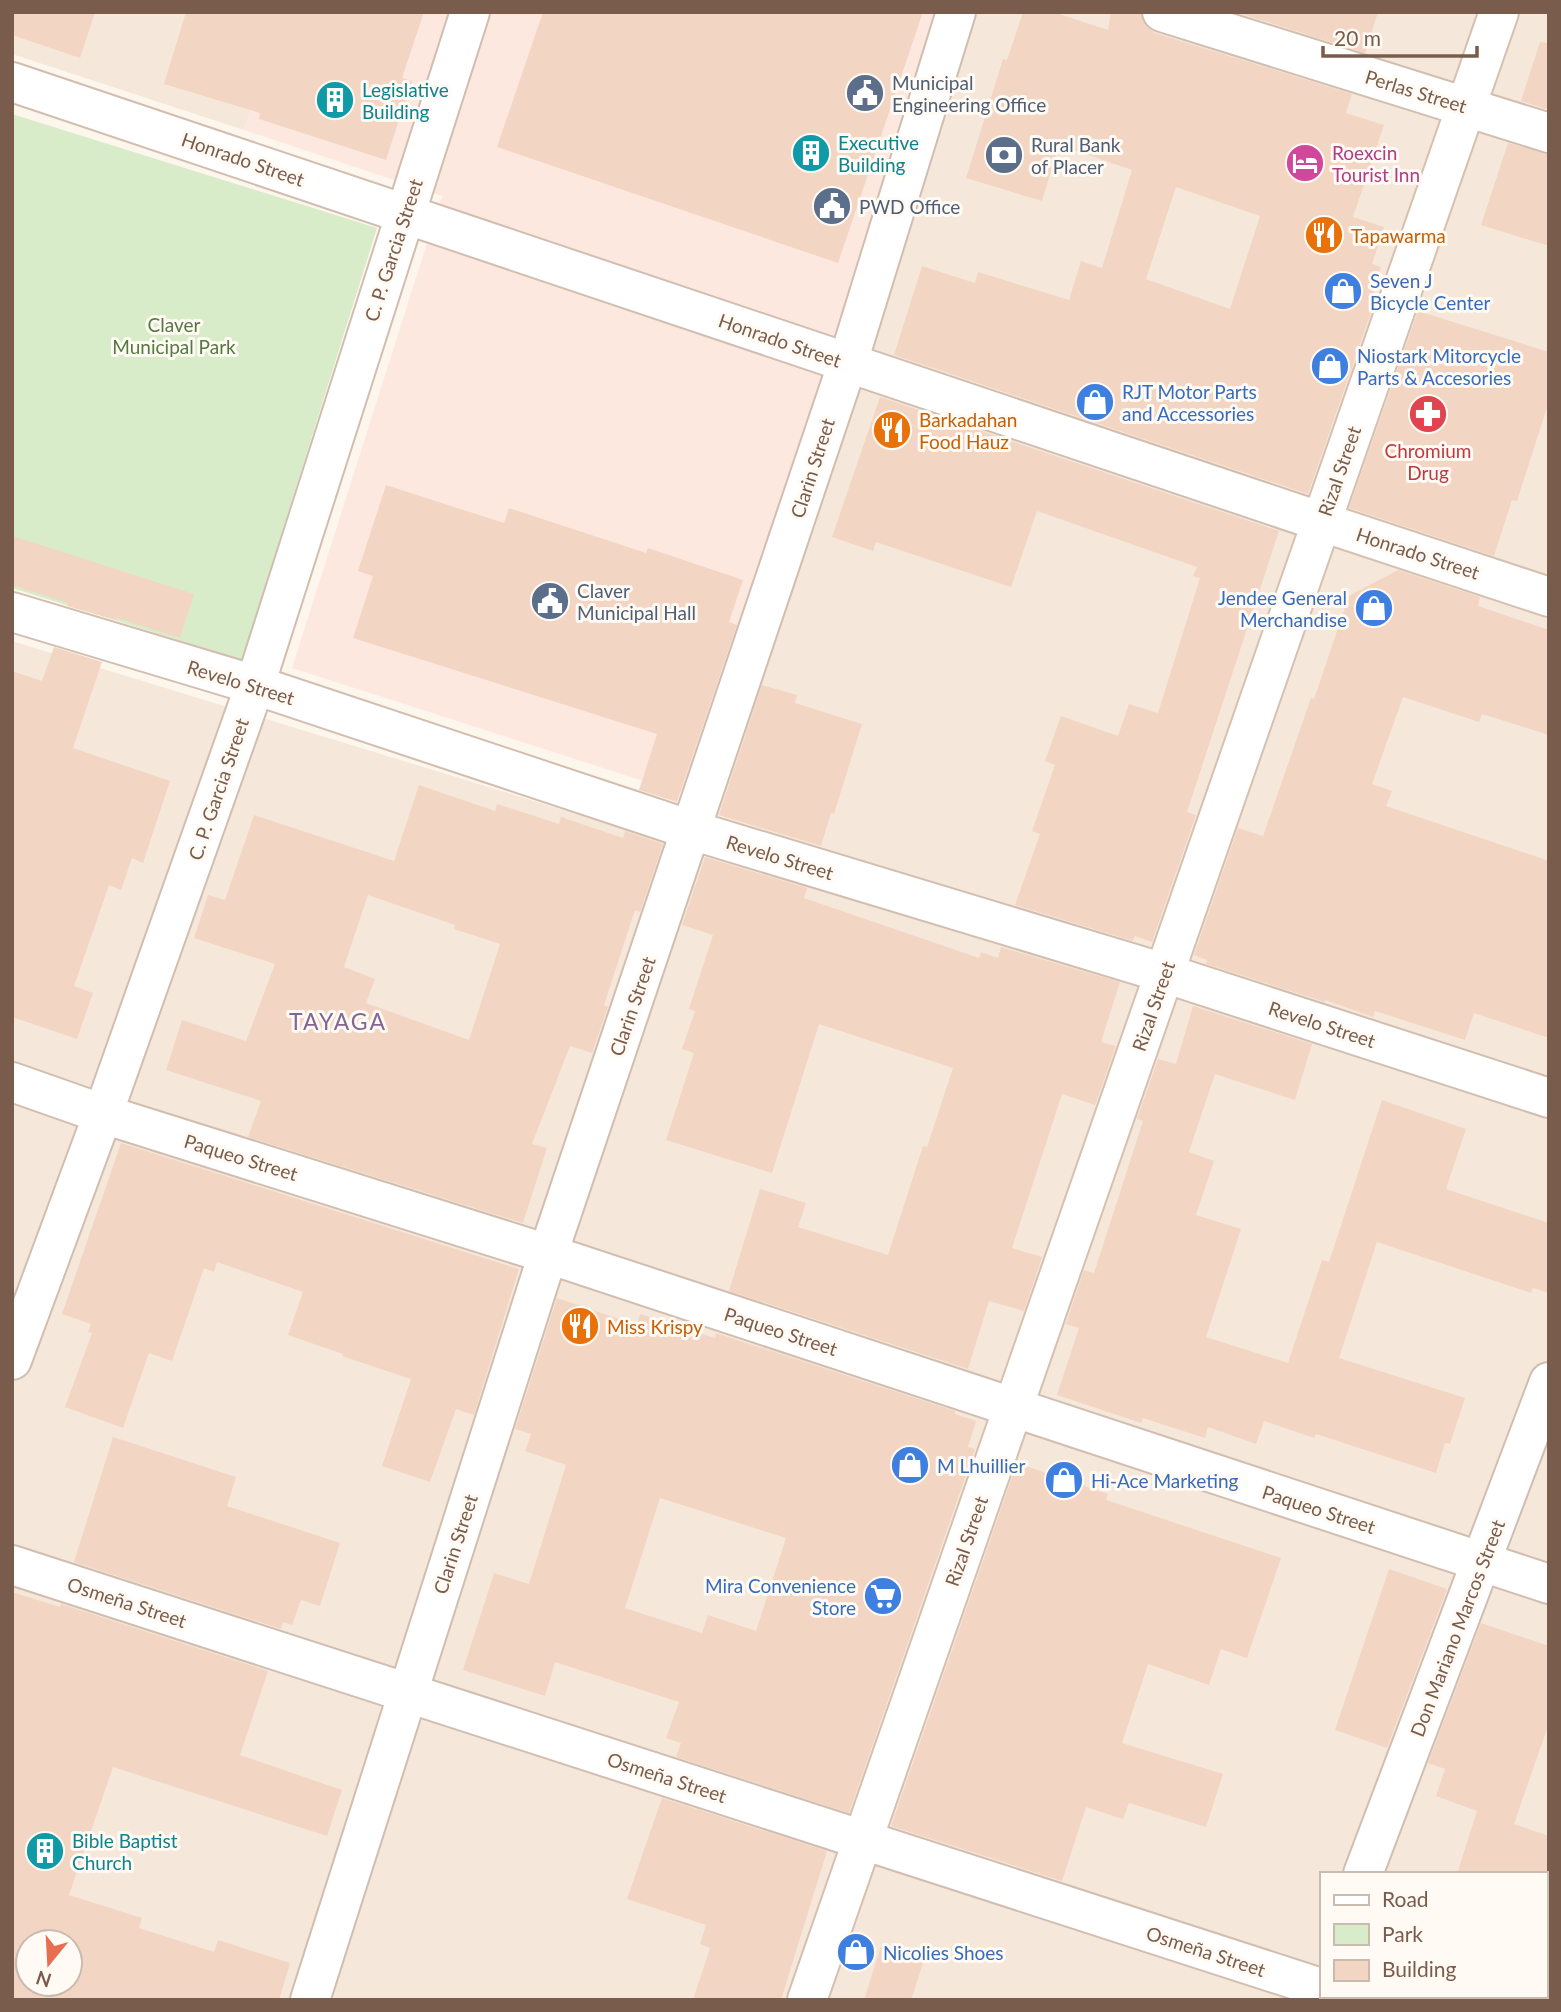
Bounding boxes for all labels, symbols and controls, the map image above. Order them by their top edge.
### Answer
scale bar [1323,14,1477,58]
text: 20 m [1334,25,1381,50]
street label: Perlas Street [1362,65,1470,117]
place label: Municipal Engineering Office [892,71,1046,116]
public building icon: Municipal Engineering Office [844,72,886,114]
place label: Legislative Building [362,78,449,123]
building icon: Legislative Building [314,79,356,121]
street label: Honrado Street [179,127,307,191]
place label: Executive Building [838,131,919,176]
building icon: Executive Building [790,132,832,174]
place label: Rural Bank of Placer [1031,133,1121,178]
bank icon: Rural Bank of Placer [983,134,1025,176]
place label: Roexcin Tourist Inn [1332,141,1420,186]
hotel icon: Roexcin Tourist Inn [1284,142,1326,184]
street label: C. P. Garcia Street [359,176,427,324]
public building icon: PWD Office [811,185,853,227]
place label: PWD Office [859,195,960,218]
restaurant icon: Tapawarma [1303,214,1345,256]
place label: Tapawarma [1351,224,1446,247]
place label: Seven J Bicycle Center [1370,269,1490,314]
shop icon: Seven J Bicycle Center [1322,270,1364,312]
street label: Honrado Street [716,308,844,372]
park label: Claver Municipal Park [112,313,236,358]
place label: Niostark Mitorcycle Parts & Accesories [1357,344,1521,389]
shop icon: Niostark Mitorcycle Parts & Accesories [1309,345,1351,387]
place label: RJT Motor Parts and Accessories [1122,380,1257,425]
shop icon: RJT Motor Parts and Accessories [1074,381,1116,423]
pharmacy icon: Chromium Drug [1407,393,1449,435]
place label: Barkadahan Food Hauz [919,408,1017,453]
restaurant icon: Barkadahan Food Hauz [871,409,913,451]
street label: Clarin Street [785,415,839,521]
street label: Rizal Street [1313,423,1365,519]
place label: Chromium Drug [1384,439,1472,484]
street label: Honrado Street [1354,522,1483,584]
place label: Claver Municipal Hall [577,579,696,624]
public building icon: Claver Municipal Hall [529,580,571,622]
place label: Jendee General Merchandise [1218,586,1347,631]
shop icon: Jendee General Merchandise [1353,587,1395,629]
street label: Revelo Street [185,655,298,709]
street label: C. P. Garcia Street [183,715,253,863]
street label: Revelo Street [724,830,837,884]
street label: Clarin Street [604,953,660,1059]
street label: Rizal Street [1127,958,1179,1054]
street label: Revelo Street [1266,996,1378,1052]
district label: TAYAGA [289,1007,387,1035]
street label: Paqueo Street [181,1129,301,1185]
street label: Paqueo Street [722,1302,841,1360]
restaurant icon: Miss Krispy [559,1305,601,1347]
place label: Miss Krispy [607,1315,703,1338]
shop icon: M Lhuillier [889,1444,931,1486]
place label: M Lhuillier [937,1454,1026,1477]
shop icon: Hi-Ace Marketing [1043,1459,1085,1501]
place label: Hi-Ace Marketing [1091,1469,1238,1492]
street label: Paqueo Street [1260,1480,1379,1538]
street label: Clarin Street [428,1491,482,1597]
street label: Rizal Street [940,1493,992,1589]
street label: Don Mariano Marcos Street [1405,1516,1509,1740]
street label: Osmeña Street [65,1572,190,1632]
place label: Mira Convenience Store [705,1574,856,1619]
supermarket icon: Mira Convenience Store [862,1575,904,1617]
street label: Osmeña Street [605,1747,730,1807]
place label: Bible Baptist Church [72,1829,178,1874]
building icon: Bible Baptist Church [24,1830,66,1872]
legend [1320,1872,1547,1998]
text: Road [1382,1886,1429,1911]
street label: Osmeña Street [1144,1921,1269,1981]
text: Park [1382,1921,1423,1946]
north arrow [14,1928,84,1998]
shop icon: Nicolies Shoes [835,1931,877,1973]
place label: Nicolies Shoes [883,1941,1004,1964]
text: Building [1382,1956,1457,1981]
text: N [33,1966,54,1993]

